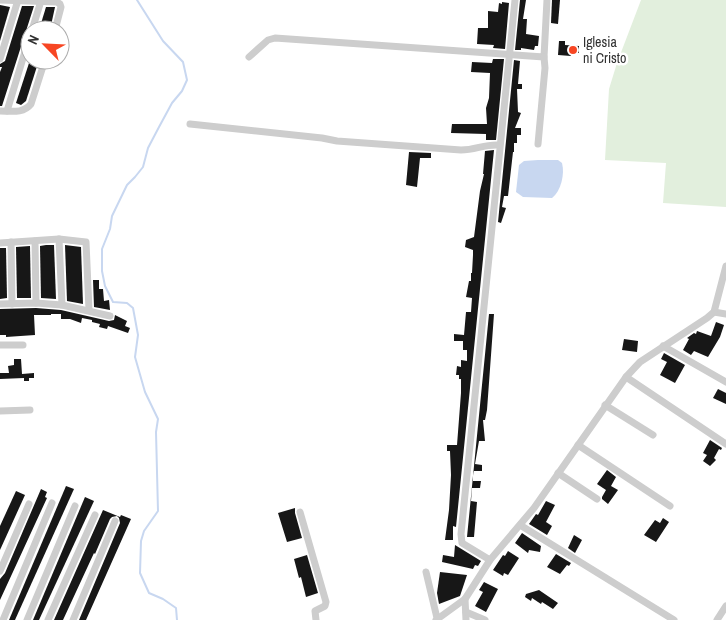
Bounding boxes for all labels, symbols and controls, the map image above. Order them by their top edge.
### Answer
north arrow [20,20,70,70]
text: N [23,32,43,47]
place label: Iglesia ni Cristo [583,33,626,67]
marker: Iglesia ni Cristo [567,44,579,56]

